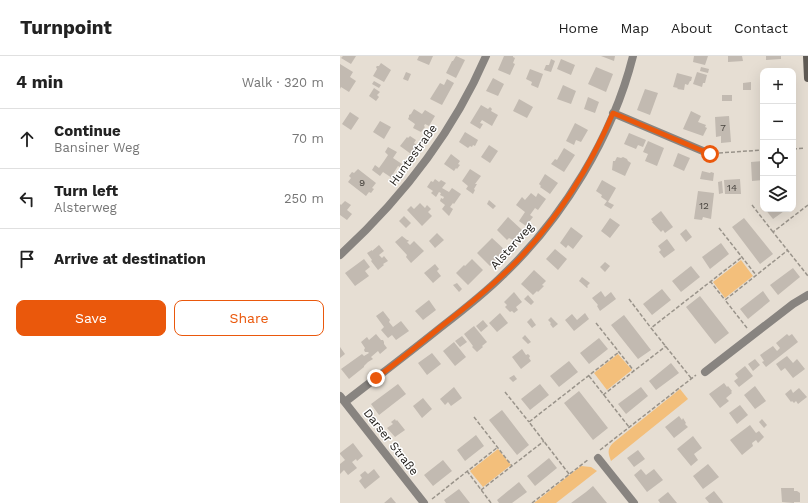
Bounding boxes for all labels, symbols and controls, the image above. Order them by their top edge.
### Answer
text: Turnpoint [20,16,112,39]
text: Home [558,20,598,36]
text: Map [620,20,649,36]
text: About [671,20,712,36]
text: Contact [734,20,788,36]
map controls [760,68,796,212]
button: + [760,68,796,104]
text: 4 min [16,72,63,92]
text: Walk · 320 m [242,75,324,90]
button: − [760,104,796,140]
street label: Huntestraße [386,121,440,188]
text: Continue [54,122,121,140]
house number: 7 [720,122,726,133]
icon: ahead [16,128,38,150]
text: 70 m [292,131,324,146]
text: Bansiner Weg [54,140,139,155]
button: locate [760,140,796,176]
route start [701,145,719,163]
button: layers [760,176,796,212]
house number: 9 [359,177,365,188]
text: Turn left [54,182,118,200]
house number: 14 [727,182,737,193]
icon: left [16,188,38,210]
text: 250 m [284,191,324,206]
text: Alsterweg [54,200,117,215]
house number: 12 [699,200,709,211]
street label: Alsterweg [487,219,537,272]
icon: arrive [16,248,38,270]
text: Arrive at destination [54,250,206,268]
button: Save [16,300,166,336]
button: Share [174,300,324,336]
route end [367,369,385,387]
street label: Darser Straße [361,406,421,478]

